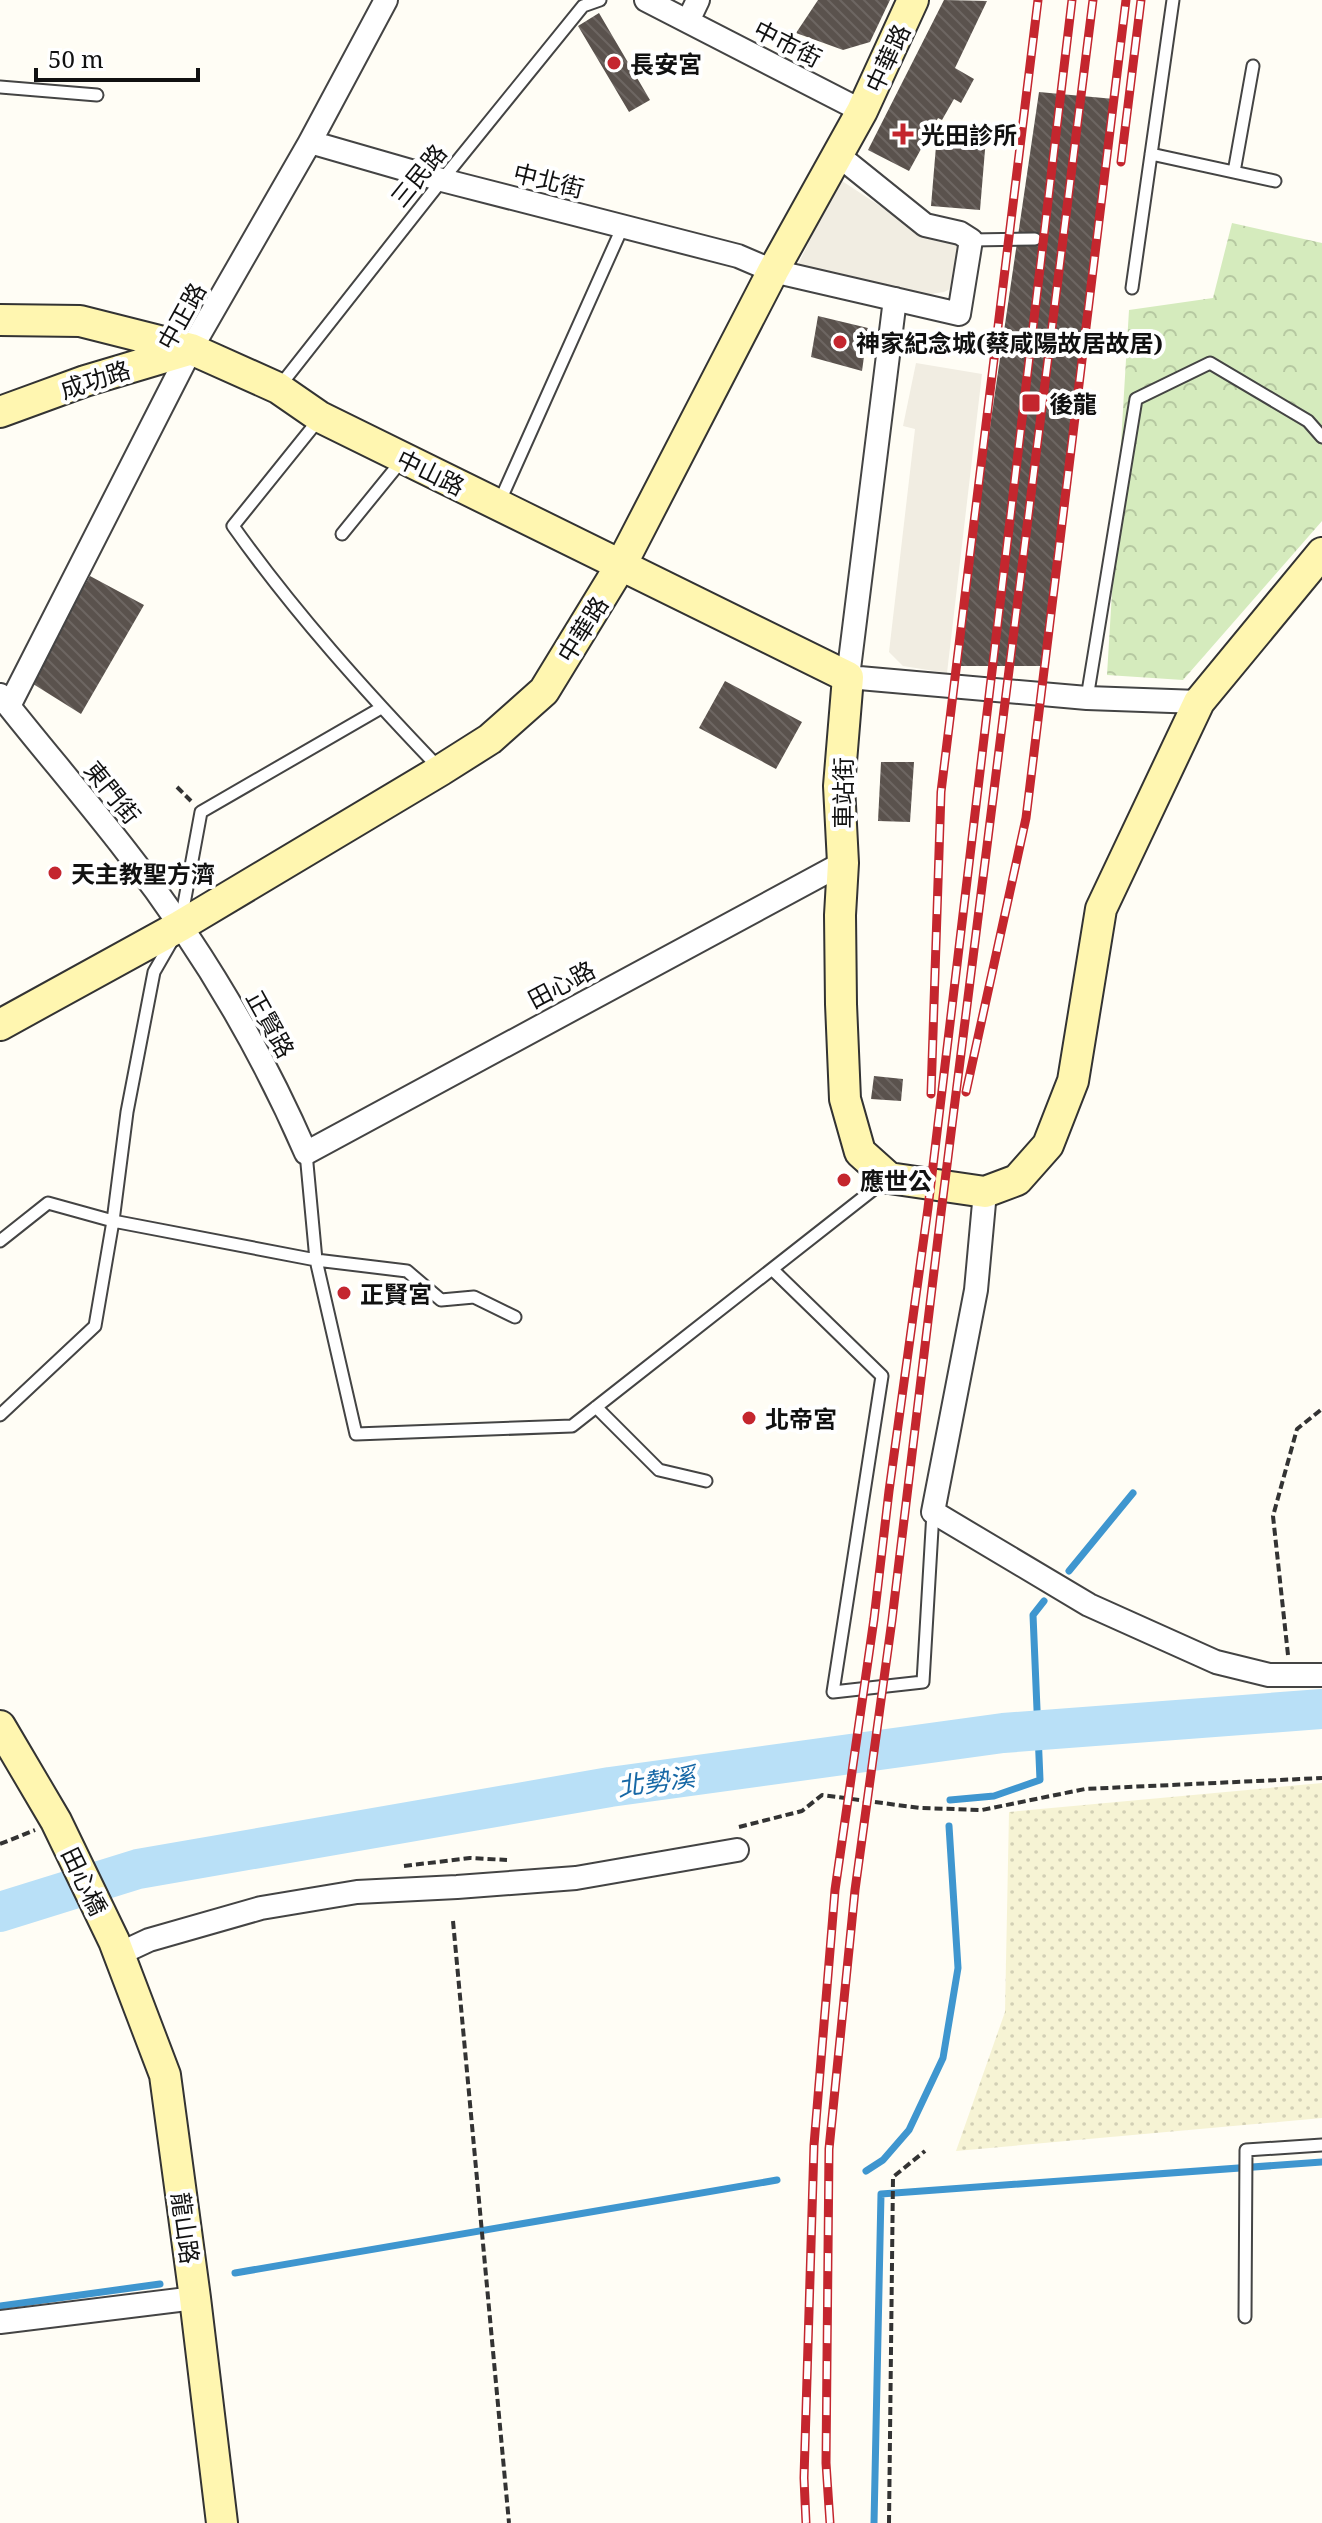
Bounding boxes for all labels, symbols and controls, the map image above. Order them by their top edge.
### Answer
street label: 中市街 [748,12,828,74]
street label: 中華路 [857,18,917,98]
scale bar [36,32,198,82]
text: 50 m [48,42,104,75]
place label: 長安宮 [630,47,702,80]
marker: 長安宮 [605,54,623,72]
place label: 光田診所 [921,118,1017,151]
marker: 光田診所 [892,123,914,145]
street label: 三民路 [383,137,453,213]
street label: 中北街 [510,155,588,205]
street label: 中正路 [149,277,213,355]
place label: 神家紀念城(蔡咸陽故居故居) [856,326,1163,359]
marker: 神家紀念城(蔡咸陽故居故居) [831,333,849,351]
street label: 成功路 [56,352,134,406]
place label: 後龍 [1049,387,1097,420]
marker: 後龍 [1020,392,1042,414]
street label: 中山路 [391,441,471,503]
street label: 中華路 [549,590,615,668]
street label: 東門街 [78,754,148,830]
street label: 車站街 [826,757,859,829]
place label: 天主教聖方濟 [71,857,215,890]
marker: 天主教聖方濟 [46,864,64,882]
street label: 田心路 [521,953,601,1015]
street label: 正賢路 [239,985,303,1063]
place label: 應世公 [860,1164,932,1197]
marker: 應世公 [835,1171,853,1189]
place label: 正賢宮 [360,1277,432,1310]
marker: 正賢宮 [335,1284,353,1302]
place label: 北帝宮 [765,1402,837,1435]
marker: 北帝宮 [740,1409,758,1427]
water label: 北勢溪 [615,1757,701,1804]
street label: 田心橋 [54,1841,116,1921]
street label: 龍山路 [165,2190,207,2266]

